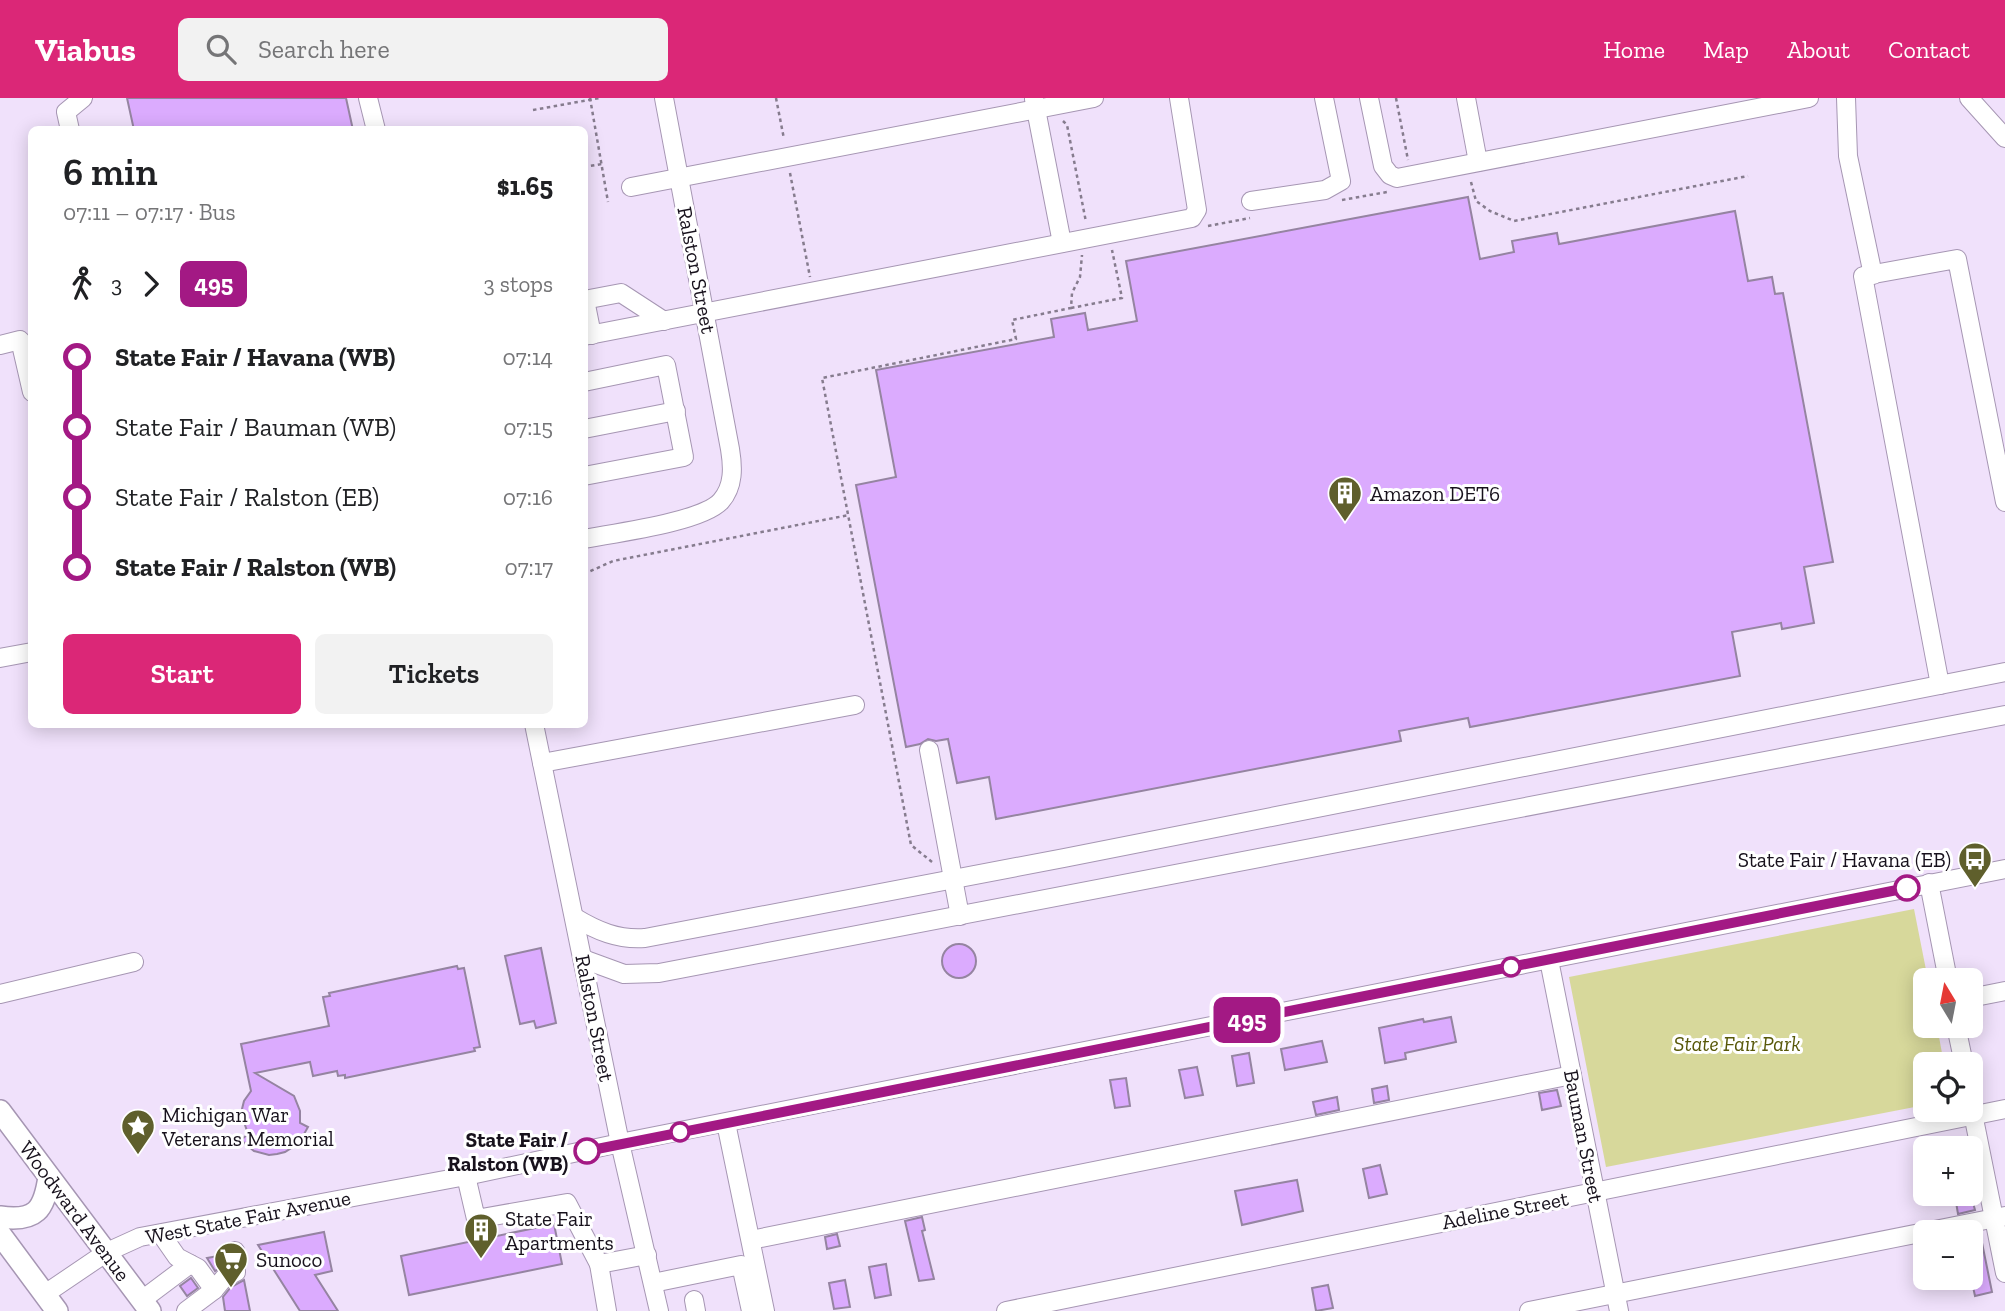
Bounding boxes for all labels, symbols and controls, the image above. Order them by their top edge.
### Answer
search box [178,18,668,81]
text: Viabus [35,30,136,69]
icon: search [202,30,240,68]
text: Search here [258,33,390,65]
text: Home [1603,35,1665,64]
text: Map [1703,35,1749,64]
text: About [1787,35,1850,64]
text: Contact [1888,35,1970,64]
text: 6 min [63,149,157,195]
text: $1.65 [497,170,553,202]
text: 07:11 – 07:17 · Bus [63,198,236,226]
street label: Ralston Street [672,204,722,336]
icon: walk [63,265,101,303]
icon: forward [132,265,170,303]
text: 495 [194,269,233,298]
text: 3 [111,270,122,298]
text: 3 stops [483,270,553,298]
text: State Fair / Havana (WB) [115,341,395,373]
text: 07:14 [503,343,553,371]
text: State Fair / Bauman (WB) [115,411,396,443]
text: 07:15 [503,413,553,441]
building icon: Amazon DET6 [1326,474,1364,523]
text: State Fair / Ralston (EB) [115,481,379,513]
place label: Amazon DET6 [1370,481,1500,506]
text: 07:16 [503,483,553,511]
text: State Fair / Ralston (WB) [115,551,396,583]
text: 07:17 [504,553,553,581]
button: Start [63,634,301,714]
button: Tickets [315,634,553,714]
bus stop icon: State Fair / Havana (EB) [1956,840,1994,889]
place label: State Fair / Havana (EB) [1738,847,1951,872]
unlabelled marker [1894,875,1920,901]
street label: Ralston Street [570,952,620,1084]
unlabelled marker [1501,957,1521,977]
north arrow [1913,968,1983,1038]
map controls [1913,968,1983,1290]
line badge: 495 [1207,997,1287,1043]
text: 495 [1227,1005,1267,1034]
park label: State Fair Park [1673,1031,1801,1056]
button: locate [1913,1052,1983,1122]
street label: Bauman Street [1559,1067,1609,1205]
place label: Michigan War Veterans Memorial [161,1102,334,1151]
place icon: Michigan War Veterans Memorial [119,1107,157,1156]
unlabelled marker [670,1122,690,1142]
place label: State Fair / Ralston (WB) [447,1127,568,1176]
street label: Woodward Avenue [14,1136,136,1286]
button: + [1913,1136,1983,1206]
marker: State Fair / Ralston (WB) [574,1138,600,1164]
street label: West State Fair Avenue [143,1185,353,1249]
street label: Adeline Street [1440,1185,1571,1235]
place label: State Fair Apartments [505,1206,614,1255]
building icon: State Fair Apartments [462,1211,500,1260]
button: − [1913,1220,1983,1290]
supermarket icon: Sunoco [212,1240,250,1289]
place label: Sunoco [256,1247,322,1272]

